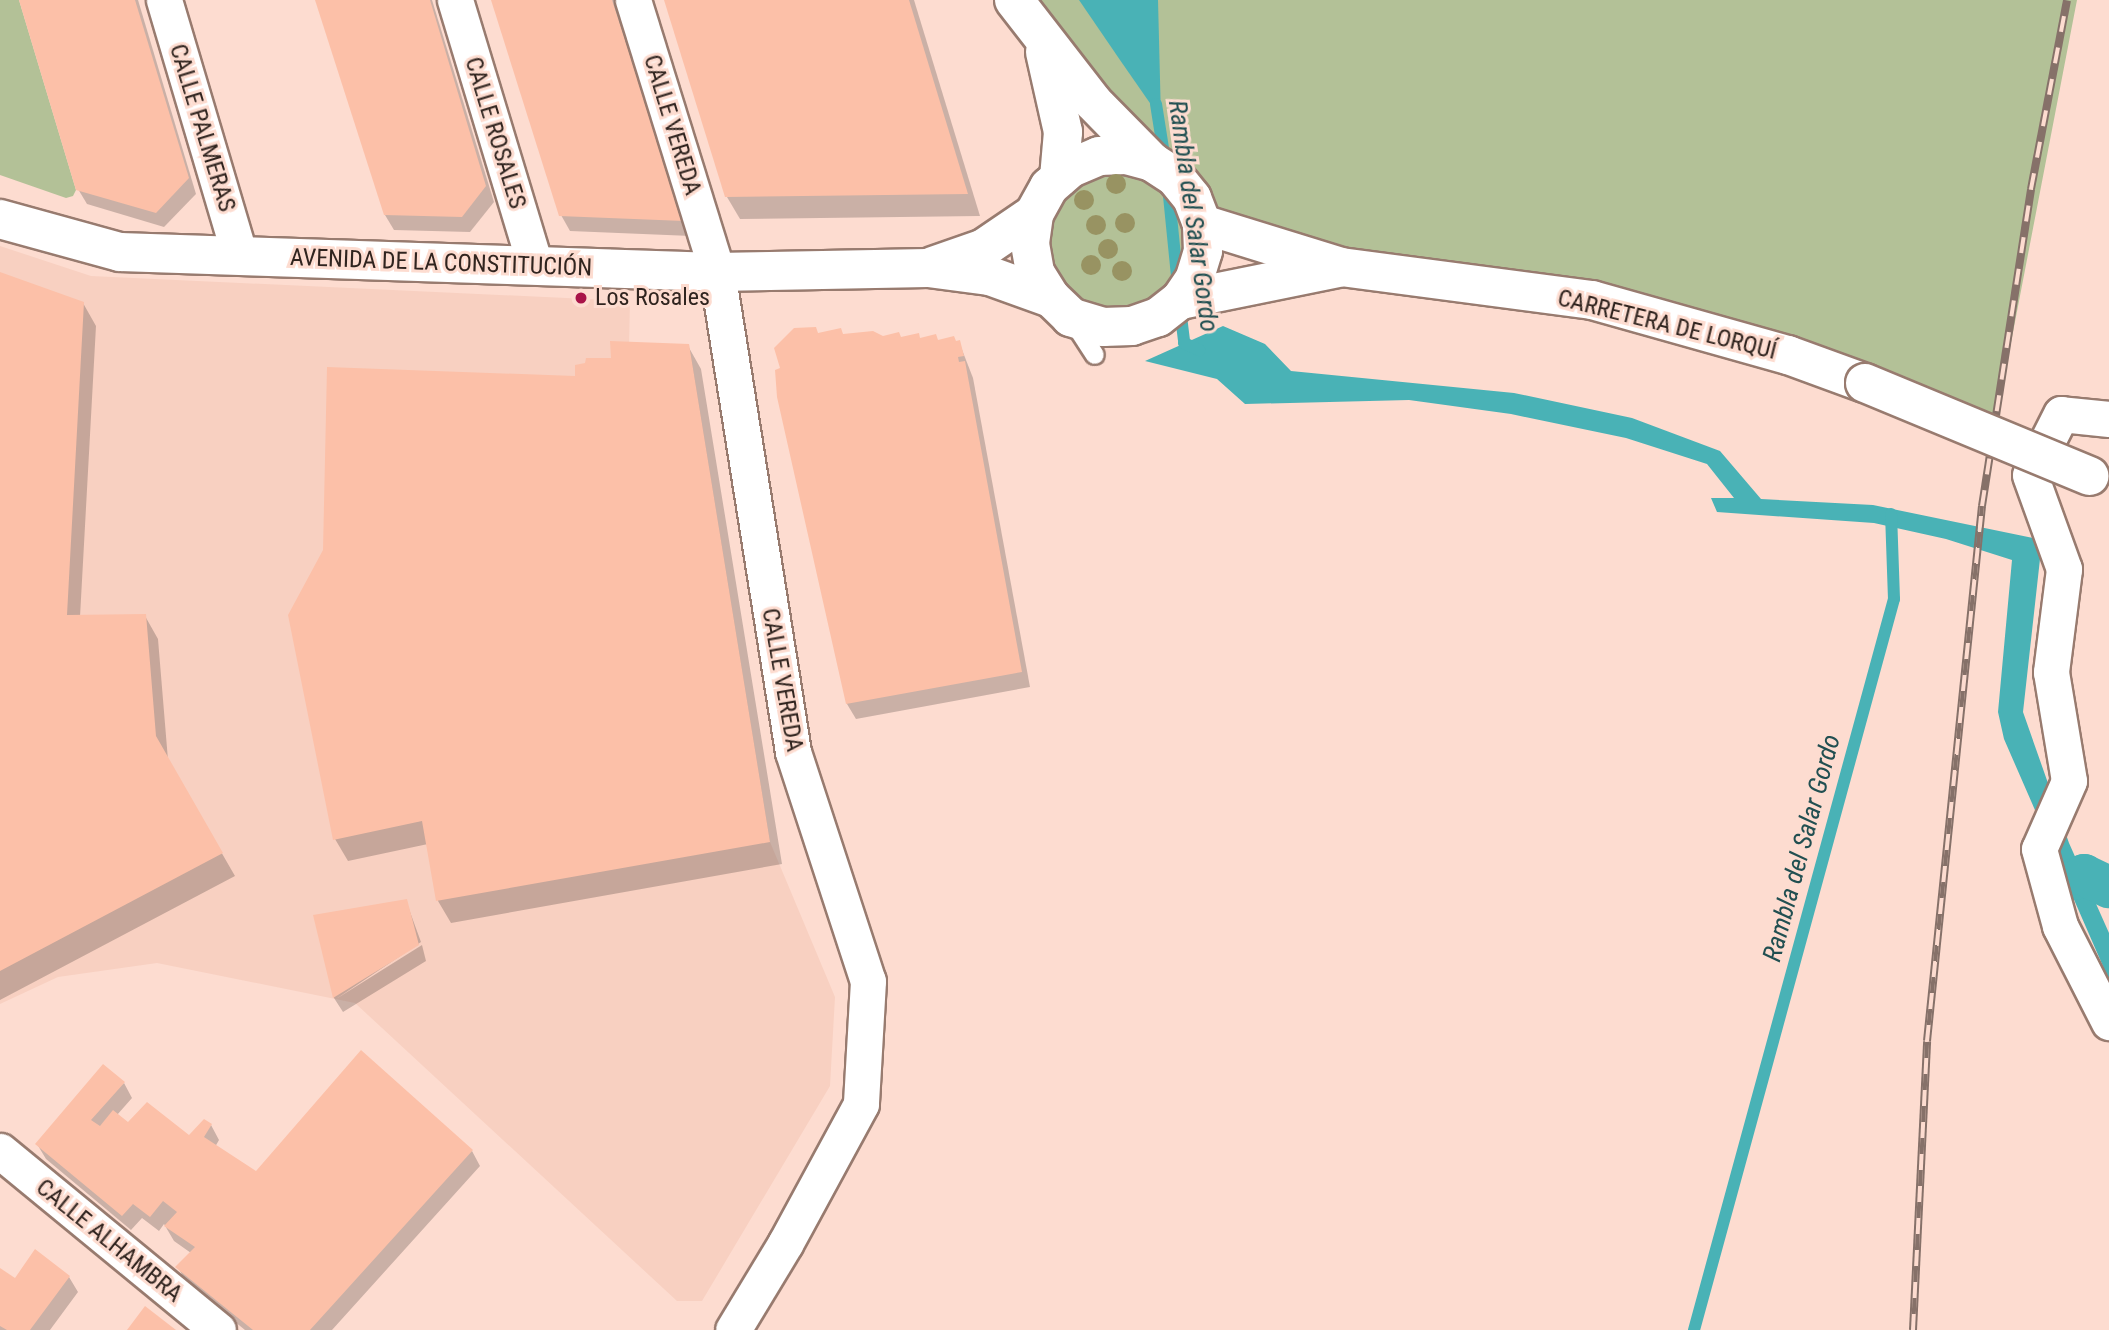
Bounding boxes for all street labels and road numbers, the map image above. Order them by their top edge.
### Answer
street label: CALLE PALMERAS [163,41,241,215]
street label: CALLE VEREDA [637,51,707,199]
street label: CALLE ROSALES [458,54,532,212]
street label: AVENIDA DE LA CONSTITUCIÓN [289,243,593,283]
street label: CARRETERA DE LORQUÍ [1555,284,1779,366]
street label: CALLE VEREDA [755,606,809,754]
street label: CALLE ALHAMBRA [30,1173,188,1309]

